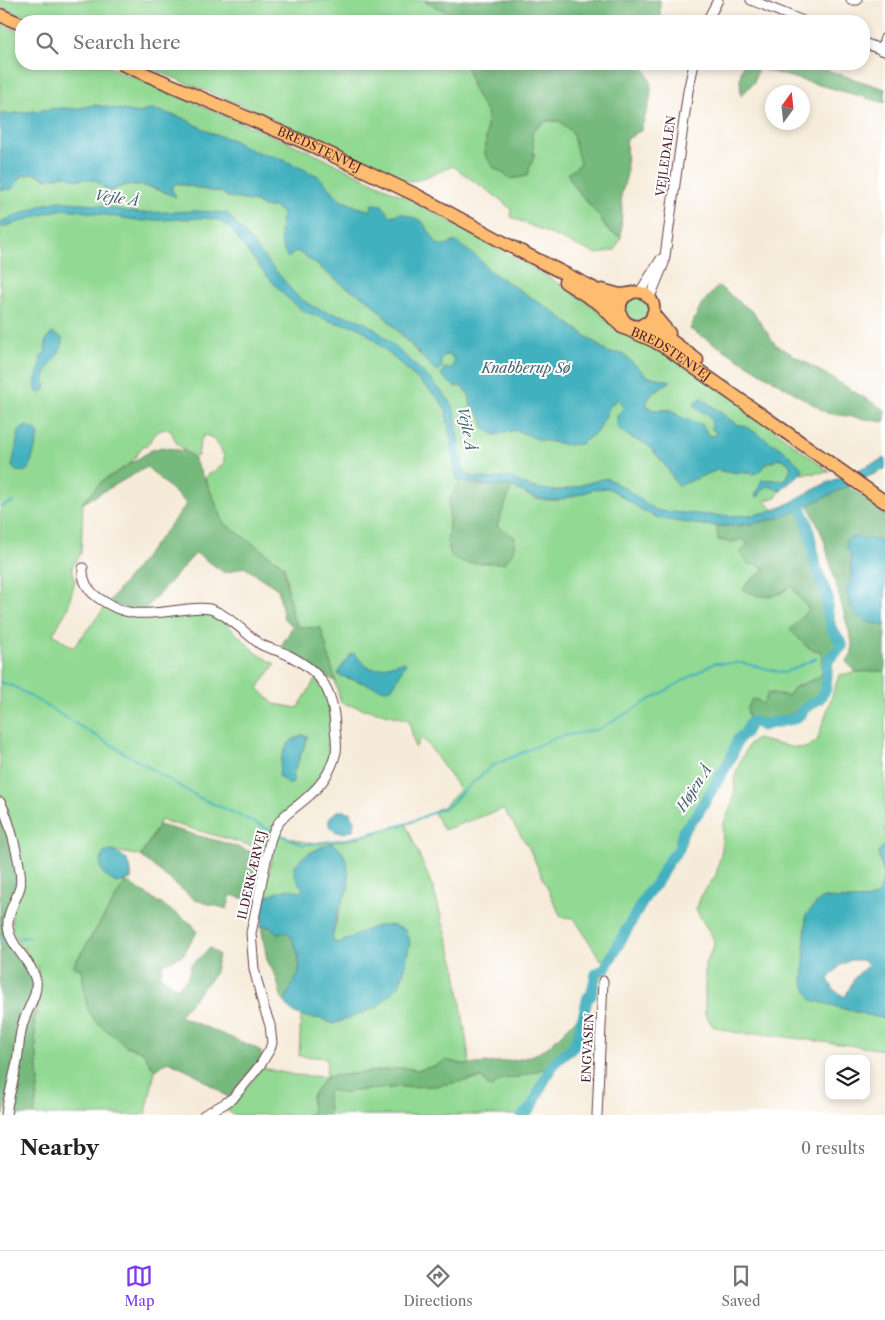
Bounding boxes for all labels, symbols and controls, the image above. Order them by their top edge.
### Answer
search box [15,15,870,70]
icon: search [33,29,61,57]
text: Search here [73,31,181,54]
north arrow [765,85,810,130]
street label: VEJLEDALEN [652,114,679,198]
street label: BREDSTENVEJ [275,124,364,175]
water label: Vejle Å [94,185,141,210]
street label: BREDSTENVEJ [629,324,714,384]
water label: Knabberup Sø [480,359,572,377]
water label: Vejle Å [454,405,481,453]
water label: Højen Å [671,761,716,816]
street label: ILDERKÆRVEJ [234,829,269,921]
street label: ENGVASEN [578,1013,597,1083]
map controls [825,1055,870,1100]
button: layers [825,1055,870,1100]
text: Nearby [20,1135,99,1160]
text: 0 results [801,1138,865,1158]
tab: Map [124,1262,155,1310]
tab: Directions [403,1262,473,1310]
tab: Saved [722,1262,760,1310]

